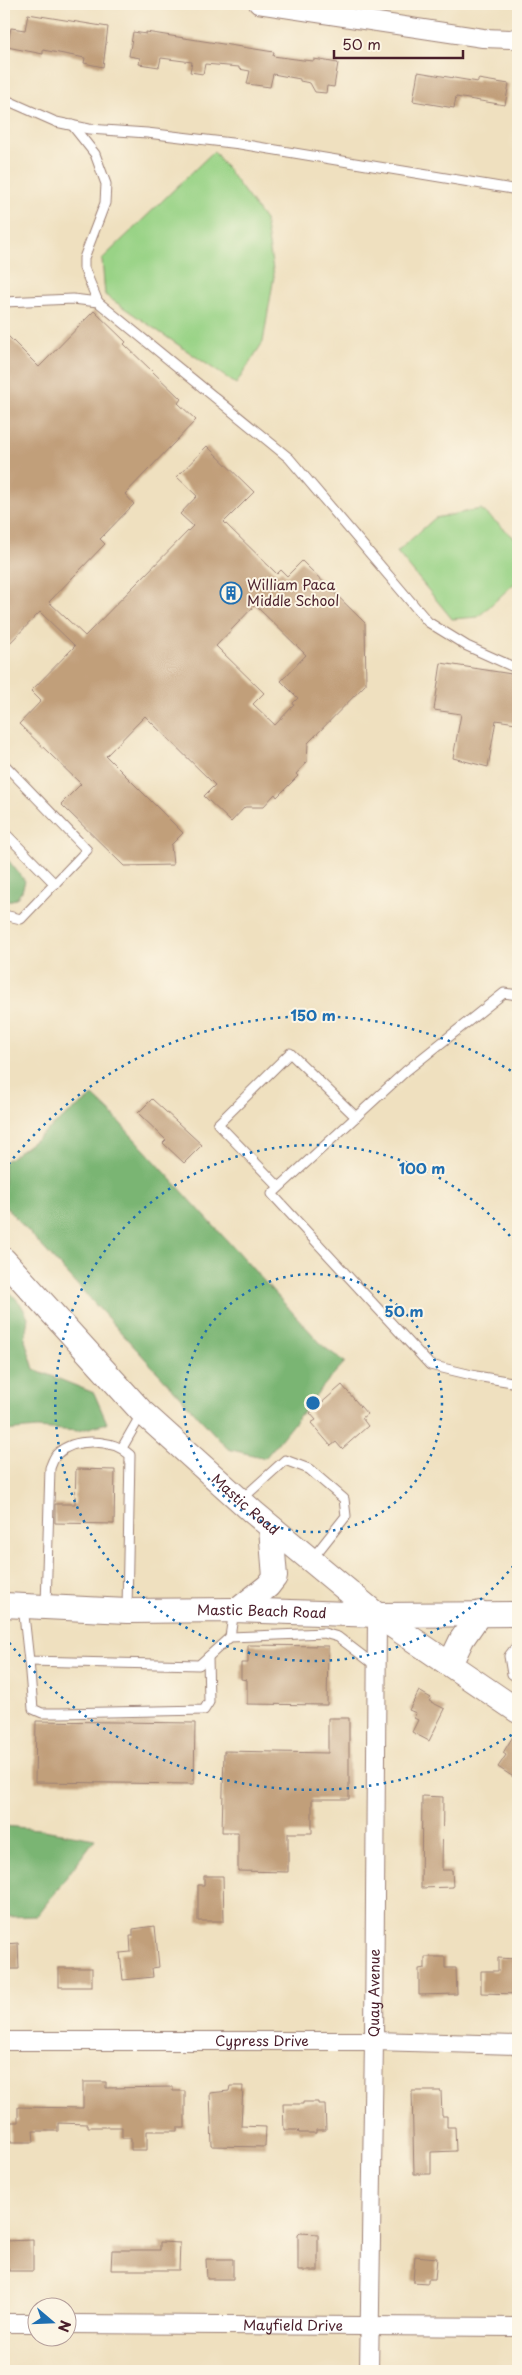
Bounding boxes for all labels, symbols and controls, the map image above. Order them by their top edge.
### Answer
scale bar [334,28,463,60]
text: 50 m [342,32,381,55]
place label: William Paca Middle School [247,574,339,611]
building icon: William Paca Middle School [219,581,243,605]
text: 150 m [290,1003,336,1026]
text: 100 m [399,1156,445,1179]
text: 50 m [385,1299,423,1322]
centre of rings [304,1394,322,1412]
street label: Mastic Road [207,1469,284,1540]
street label: Mastic Beach Road [197,1599,327,1623]
street label: Quay Avenue [363,1948,385,2037]
street label: Cypress Drive [215,2030,309,2051]
north arrow [28,2298,78,2348]
street label: Mayfield Drive [243,2314,343,2336]
text: N [53,2318,76,2335]

